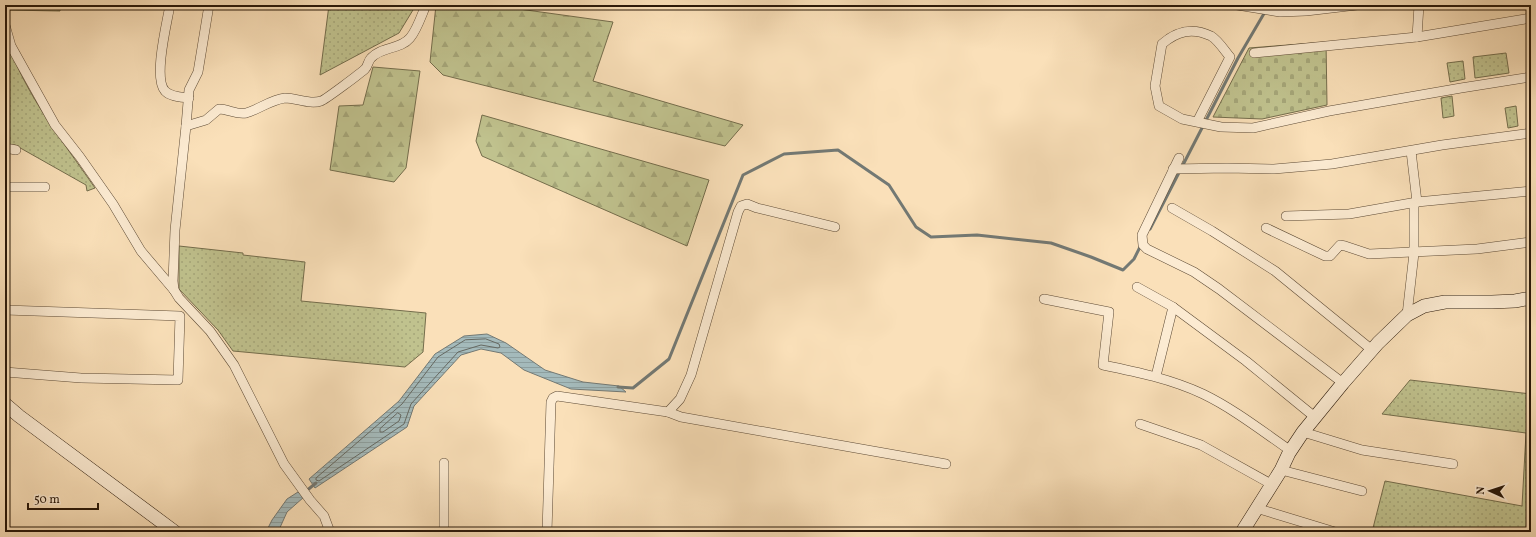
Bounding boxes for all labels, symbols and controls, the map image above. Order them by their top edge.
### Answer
north arrow [1470,471,1510,511]
scale bar [28,485,98,511]
text: N [1474,486,1489,495]
text: 50 m [34,492,60,508]

